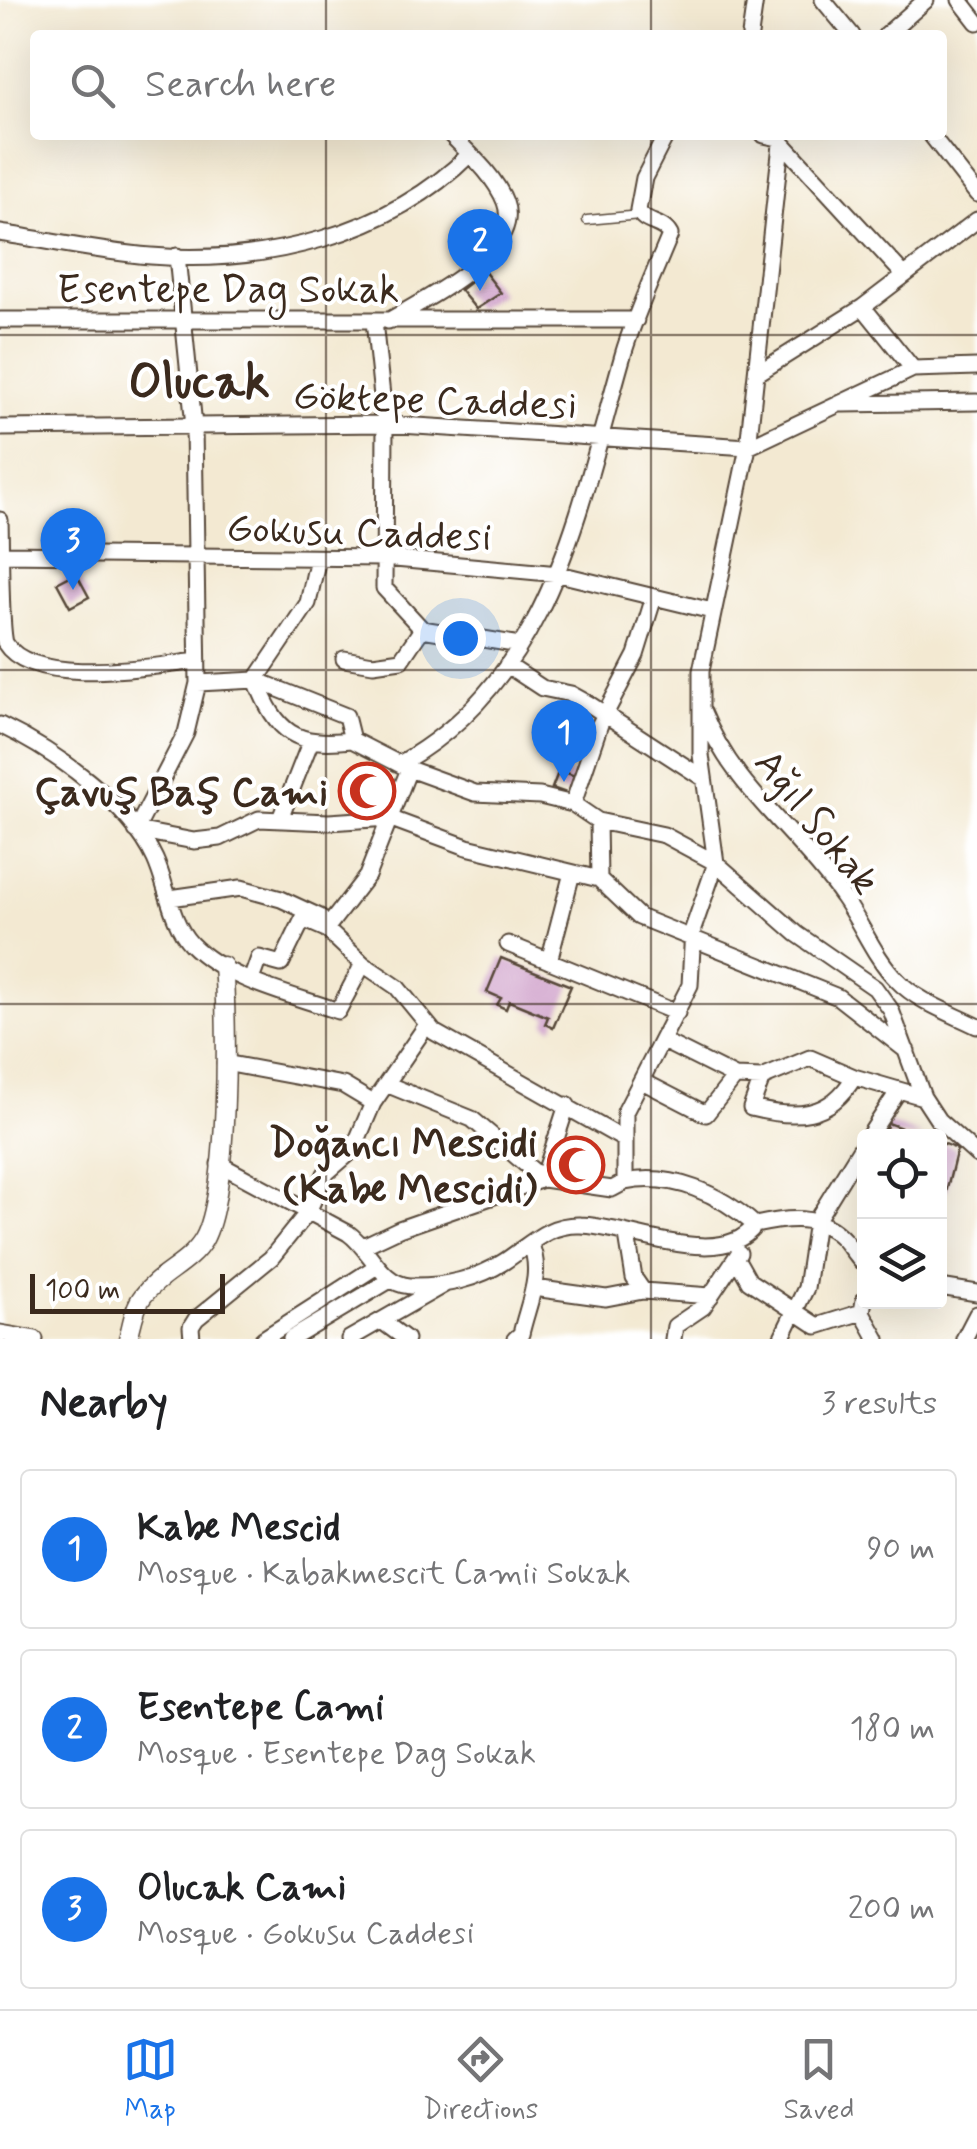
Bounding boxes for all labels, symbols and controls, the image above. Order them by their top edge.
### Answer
search box [30,30,947,140]
icon: search [65,58,120,113]
text: Search here [145,61,336,110]
pin: 2 [448,208,512,291]
street label: Esentepe Dag Sokak [57,265,399,320]
district label: Olucak [128,350,270,416]
street label: Göktepe Caddesi [292,371,578,433]
street label: Gokusu Caddesi [225,503,492,565]
pin: 3 [40,508,106,590]
your location [435,613,486,664]
pin: 1 [532,700,596,782]
street label: Ağıl Sokak [741,740,890,906]
mosque icon: Çavuş Baş Cami [337,761,397,821]
place label: Çavuş Baş Cami [34,768,328,820]
place label: Doğancı Mescidi (Kabe Mescidi) [269,1119,538,1217]
map controls [857,1129,947,1309]
button: locate [857,1129,947,1219]
mosque icon: Doğancı Mescidi (Kabe Mescidi) [546,1135,606,1195]
button: layers [857,1219,947,1309]
scale bar [30,1269,225,1314]
text: 100 m [45,1273,120,1310]
text: Nearby [40,1377,168,1432]
text: 3 results [821,1383,937,1425]
text: Kabe Mescid [137,1504,341,1553]
text: 1 [67,1528,82,1570]
text: 90 m [867,1528,935,1570]
text: Mosque · Kabakmescit Camii Sokak [137,1553,630,1595]
text: Esentepe Cami [137,1684,384,1733]
text: 2 [67,1708,82,1750]
text: 180 m [850,1708,935,1750]
text: Mosque · Esentepe Dag Sokak [137,1733,536,1775]
text: Olucak Cami [137,1864,346,1913]
text: 3 [67,1888,82,1930]
text: 200 m [848,1888,935,1930]
text: Mosque · Gokusu Caddesi [137,1913,474,1955]
tab: Map [123,2032,178,2129]
tab: Directions [423,2032,538,2129]
tab: Saved [784,2032,854,2129]

